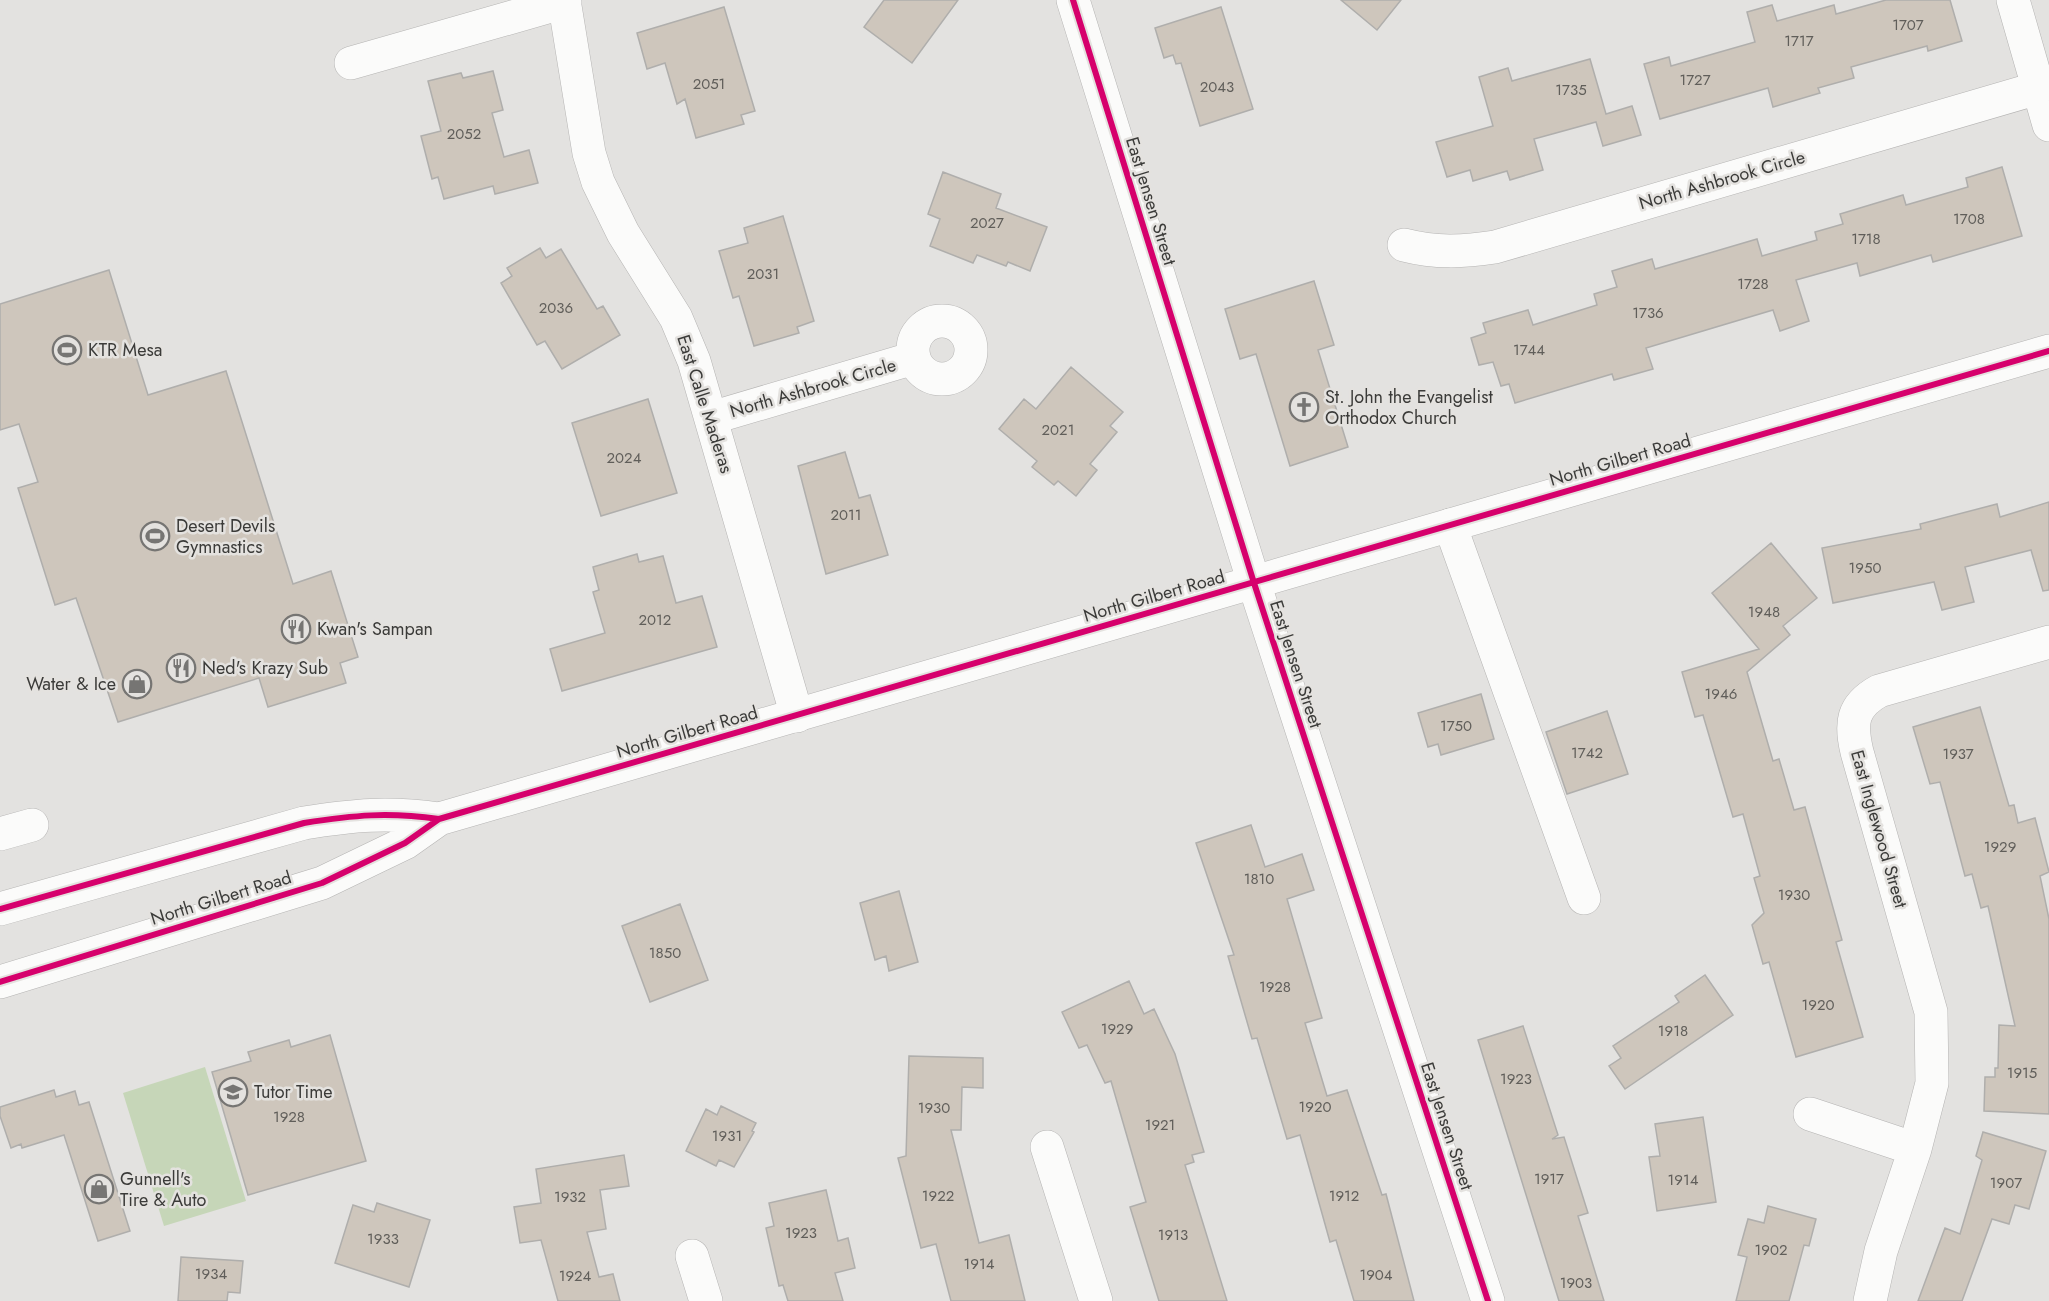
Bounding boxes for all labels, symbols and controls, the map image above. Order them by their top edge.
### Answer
house number: 1707 [1892,14,1924,36]
house number: 1717 [1784,30,1814,52]
house number: 1727 [1679,69,1711,91]
house number: 2051 [693,73,725,95]
house number: 2043 [1200,76,1234,98]
house number: 1735 [1555,79,1587,101]
house number: 2052 [447,123,481,145]
street label: East Jensen Street [1119,134,1183,269]
street label: North Ashbrook Circle [1636,144,1808,216]
house number: 1708 [1953,208,1985,230]
house number: 2027 [970,212,1004,234]
house number: 1718 [1851,228,1881,250]
house number: 2031 [747,263,779,285]
house number: 1728 [1737,273,1769,295]
house number: 2036 [539,297,573,319]
house number: 1736 [1632,302,1664,324]
street label: East Calle Maderas [670,331,740,477]
sports icon: KTR Mesa [51,334,83,366]
place label: KTR Mesa [88,337,162,363]
house number: 1744 [1513,339,1545,361]
street label: North Ashbrook Circle [727,352,899,424]
place label: St. John the Evangelist Orthodox Church [1325,384,1493,431]
church icon: St. John the Evangelist Orthodox Church [1288,391,1320,423]
house number: 2021 [1042,419,1074,441]
street label: North Gilbert Road [1546,427,1694,493]
house number: 2024 [607,447,642,469]
house number: 2011 [830,504,862,526]
place label: Desert Devils Gymnastics [176,513,275,560]
sports icon: Desert Devils Gymnastics [139,520,171,552]
house number: 1950 [1849,557,1881,579]
street label: North Gilbert Road [1080,563,1228,629]
street label: East Jensen Street [1263,597,1329,732]
house number: 1948 [1748,601,1780,623]
house number: 2012 [639,609,671,631]
restaurant icon: Kwan's Sampan [280,613,312,645]
place label: Kwan's Sampan [317,616,433,642]
restaurant icon: Ned's Krazy Sub [165,652,197,684]
place label: Ned's Krazy Sub [202,655,328,681]
shop icon: Water & Ice [121,668,153,700]
place label: Water & Ice [26,671,116,697]
house number: 1946 [1705,683,1737,705]
street label: North Gilbert Road [613,699,761,765]
house number: 1750 [1440,715,1472,737]
house number: 1742 [1571,742,1603,764]
house number: 1937 [1942,743,1974,765]
street label: East Inglewood Street [1844,747,1914,912]
house number: 1929 [1984,836,2016,858]
street label: North Gilbert Road [147,864,295,932]
house number: 1810 [1244,868,1274,890]
house number: 1930 [1778,884,1810,906]
house number: 1850 [649,942,681,964]
house number: 1928 [1259,976,1291,998]
house number: 1920 [1802,994,1834,1016]
house number: 1929 [1101,1018,1133,1040]
house number: 1918 [1658,1020,1688,1042]
street label: East Jensen Street [1414,1059,1480,1194]
house number: 1915 [2007,1062,2037,1084]
house number: 1923 [1500,1068,1532,1090]
school or university icon: Tutor Time [217,1076,249,1108]
place label: Tutor Time [254,1079,332,1105]
house number: 1920 [1299,1096,1331,1118]
house number: 1930 [918,1097,950,1119]
house number: 1928 [273,1106,305,1128]
house number: 1921 [1145,1114,1175,1136]
house number: 1931 [712,1125,742,1147]
place label: Gunnell's Tire & Auto [120,1166,206,1213]
house number: 1917 [1534,1168,1564,1190]
house number: 1914 [1668,1169,1699,1191]
house number: 1907 [1990,1172,2022,1194]
shop icon: Gunnell's Tire & Auto [83,1173,115,1205]
house number: 1922 [922,1185,954,1207]
house number: 1912 [1329,1185,1359,1207]
house number: 1932 [554,1186,586,1208]
house number: 1923 [785,1222,817,1244]
house number: 1913 [1158,1224,1188,1246]
house number: 1933 [367,1228,399,1250]
house number: 1902 [1755,1239,1787,1261]
house number: 1914 [964,1253,995,1275]
house number: 1934 [195,1263,227,1285]
house number: 1904 [1359,1264,1393,1286]
house number: 1924 [559,1265,592,1287]
house number: 1903 [1560,1272,1592,1294]

